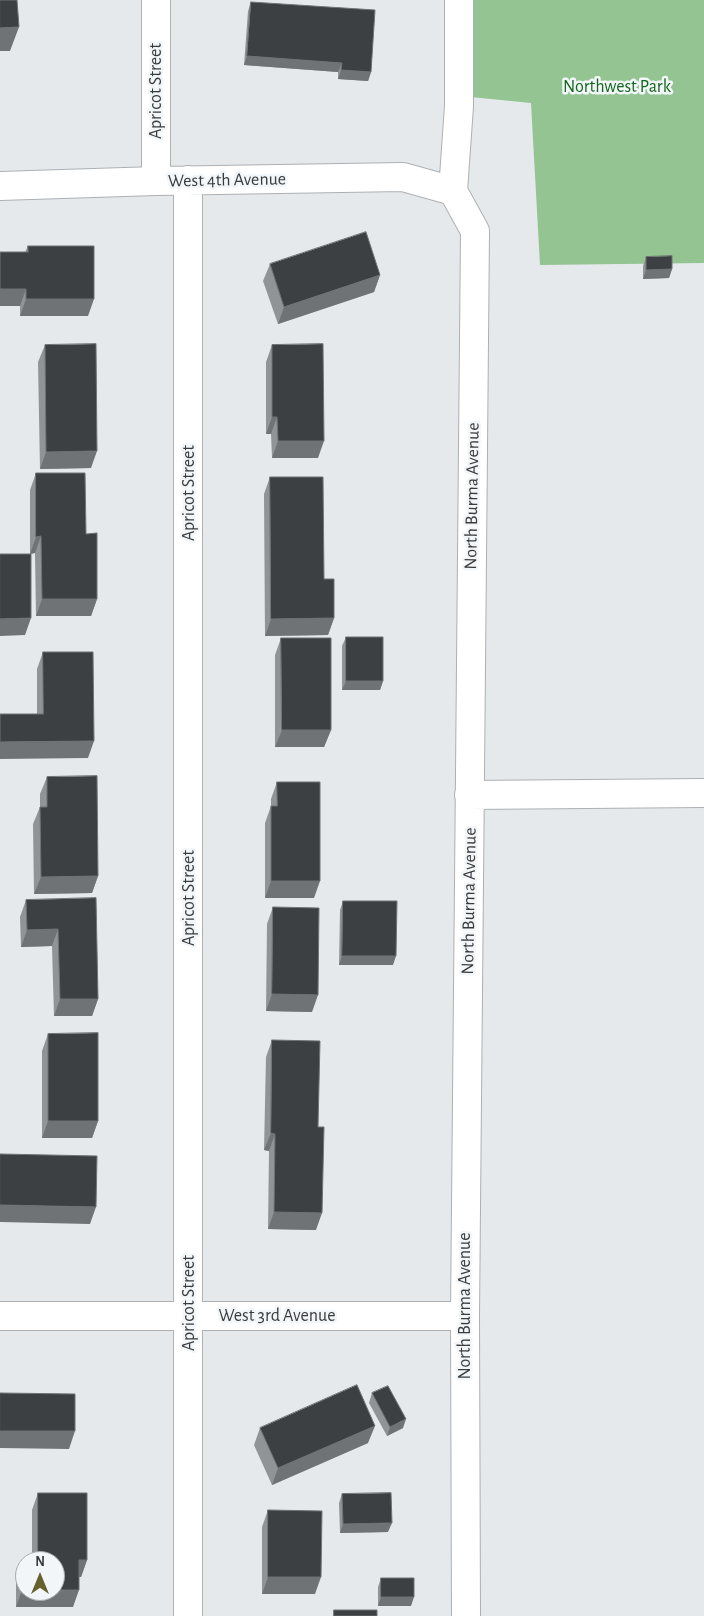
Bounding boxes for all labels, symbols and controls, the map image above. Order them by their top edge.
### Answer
street label: Apricot Street [145,43,167,139]
park label: Northwest Park [563,76,671,98]
street label: West 4th Avenue [168,168,286,192]
street label: North Burma Avenue [460,422,484,570]
street label: Apricot Street [178,445,200,541]
street label: North Burma Avenue [457,827,481,975]
street label: Apricot Street [178,850,200,946]
street label: North Burma Avenue [454,1232,476,1380]
street label: Apricot Street [178,1255,200,1351]
street label: West 3rd Avenue [219,1305,335,1327]
north arrow [15,1551,65,1601]
text: N [35,1555,45,1569]

